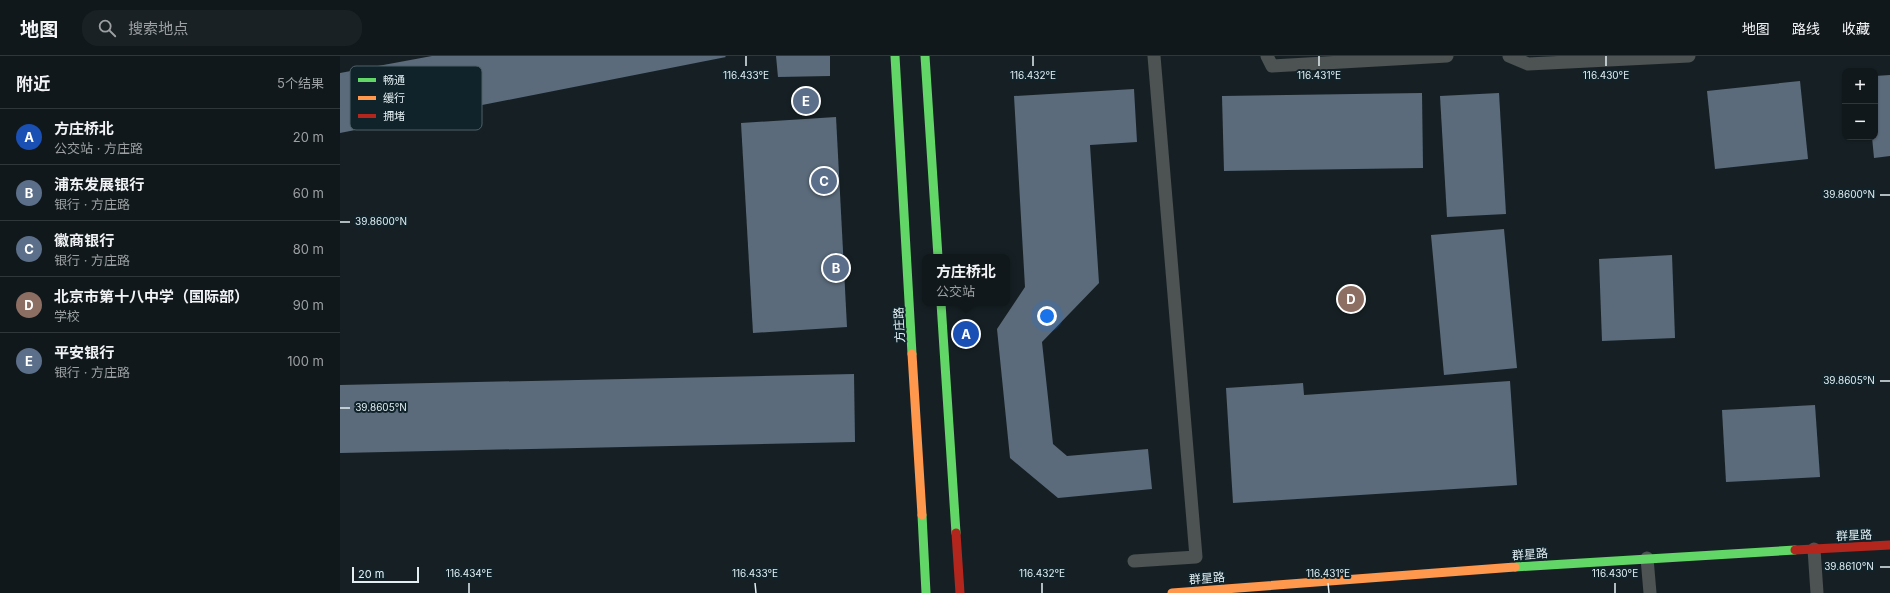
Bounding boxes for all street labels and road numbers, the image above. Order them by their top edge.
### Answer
street label: 方庄路 [891,307,907,343]
street label: 群星路 [1836,527,1872,543]
street label: 群星路 [1512,545,1548,563]
street label: 群星路 [1189,569,1225,587]

